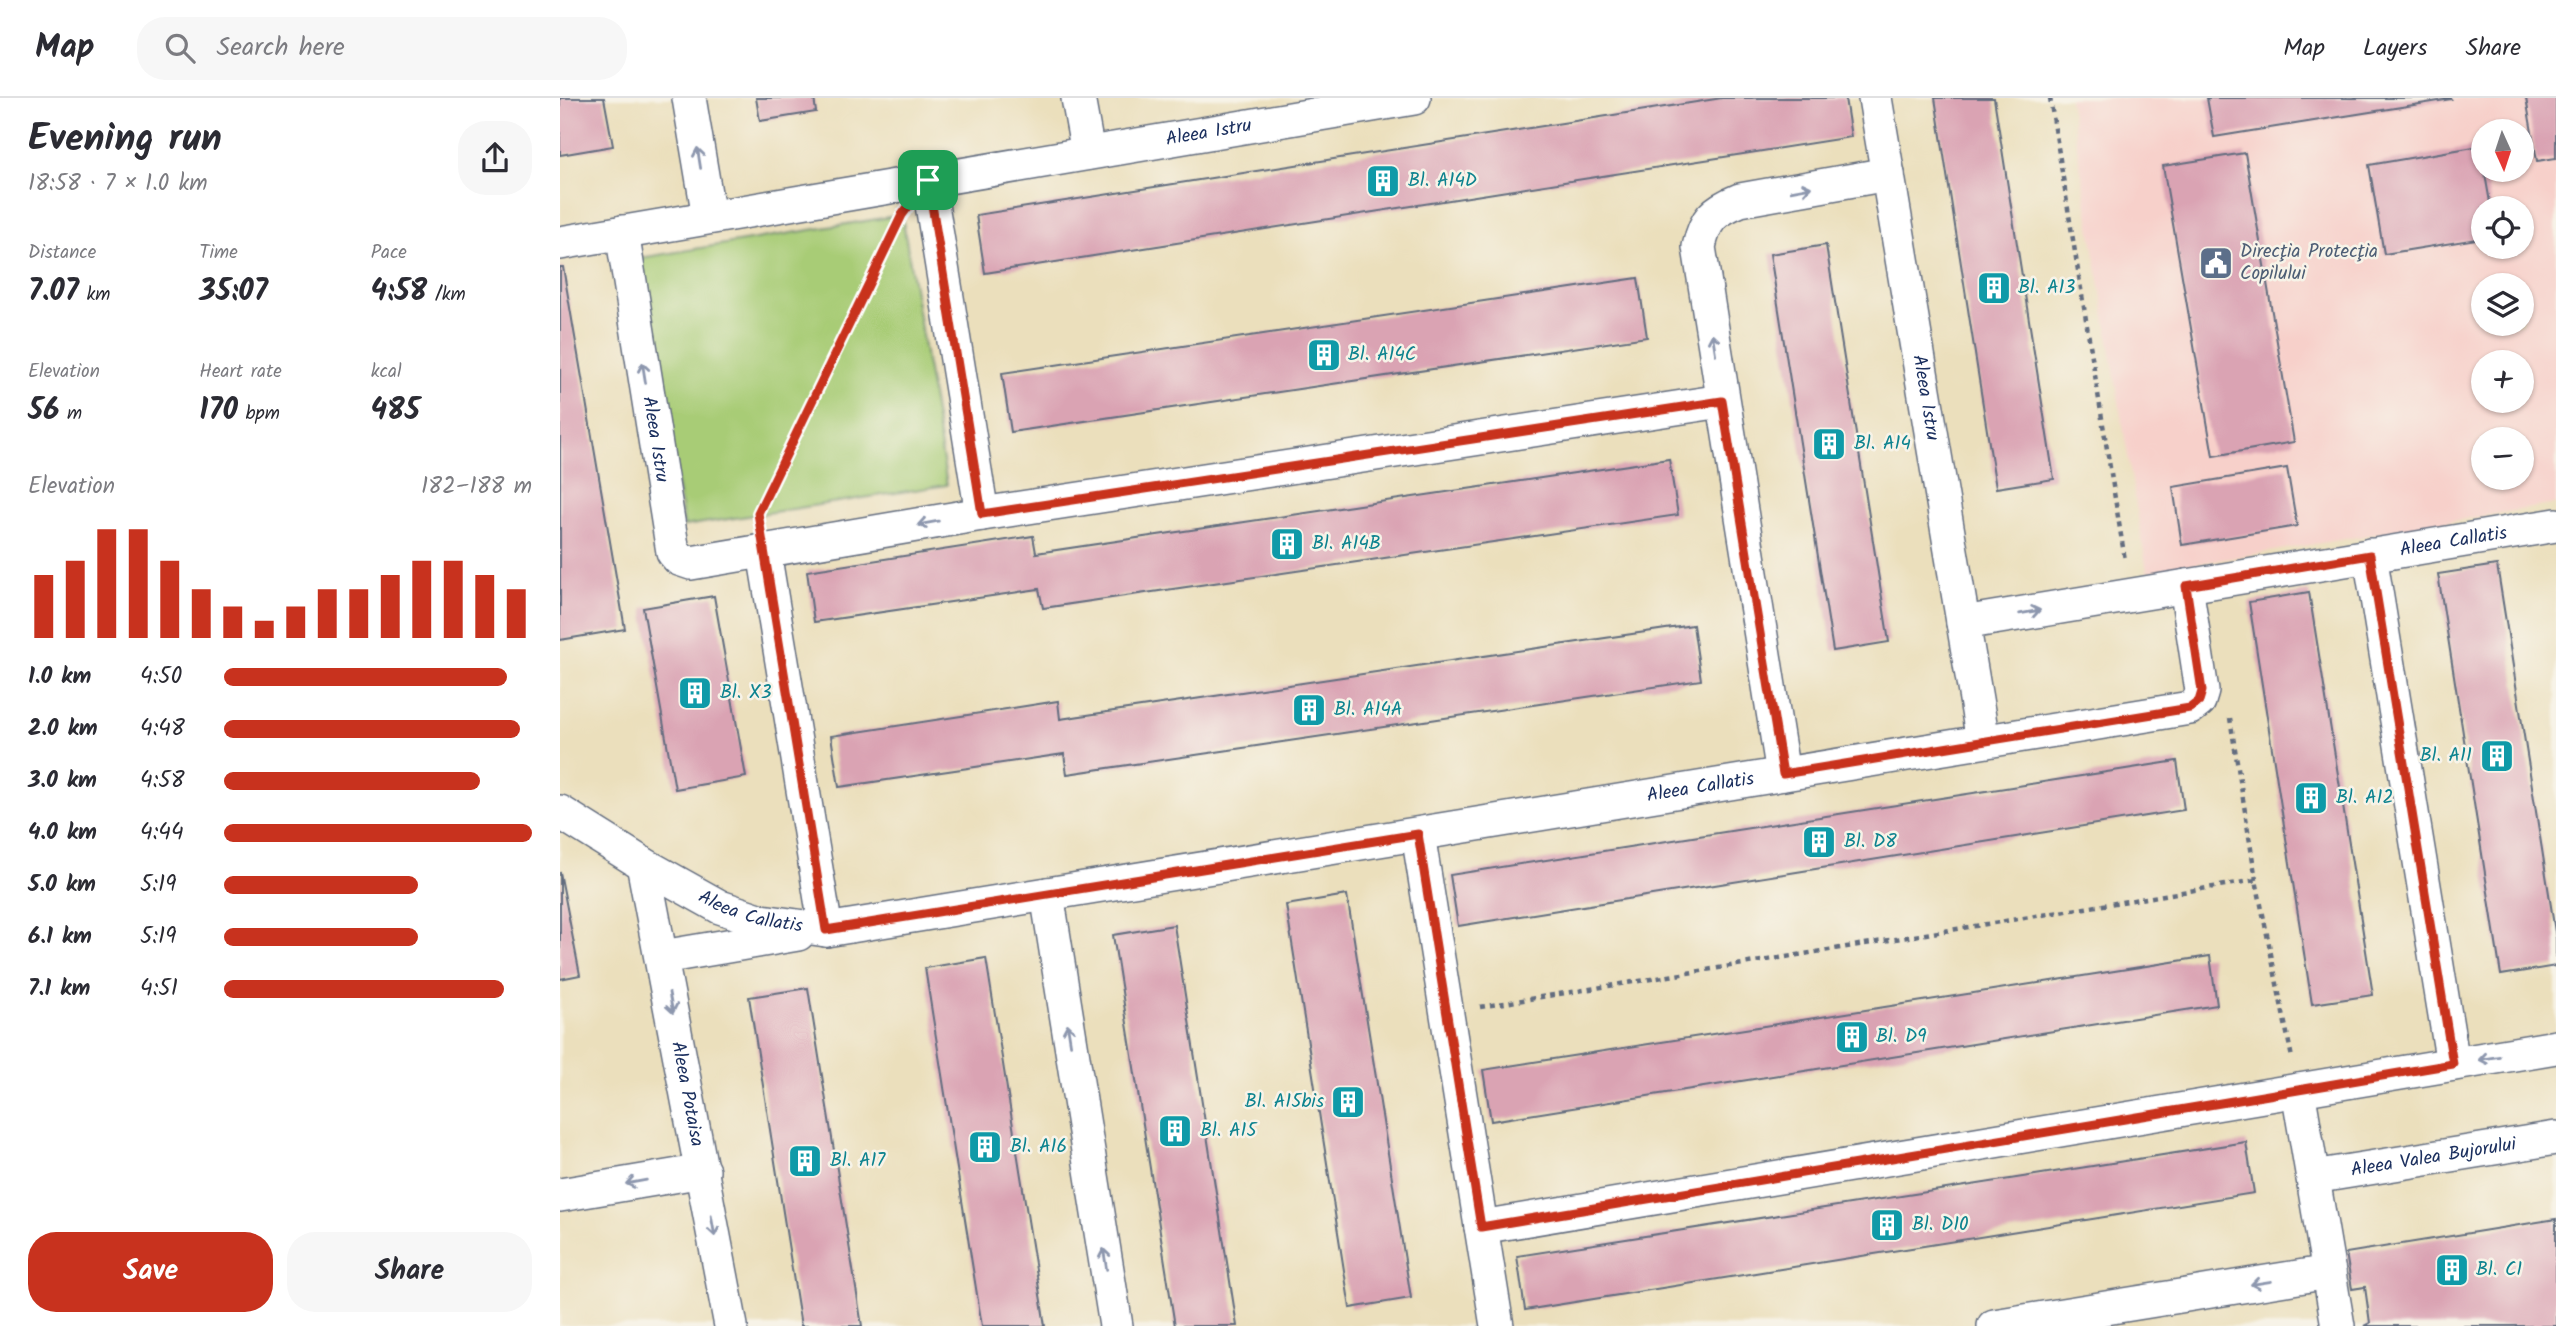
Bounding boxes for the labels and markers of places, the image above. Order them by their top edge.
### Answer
pin [898,150,958,210]
building icon: Bl. A14D [1364,162,1402,200]
place label: Bl. A14D [1408,166,1477,196]
place label: Direcţia Protecţia Copilului [2240,237,2378,289]
public building icon: Direcţia Protecţia Copilului [2197,244,2235,282]
building icon: Bl. A13 [1975,269,2013,307]
place label: Bl. A13 [2018,273,2075,303]
building icon: Bl. A14C [1305,336,1343,374]
place label: Bl. A14C [1348,340,1416,370]
building icon: Bl. A14 [1810,425,1848,463]
place label: Bl. A14 [1854,429,1911,459]
building icon: Bl. A14B [1268,525,1306,563]
place label: Bl. A14B [1312,529,1381,559]
building icon: Bl. X3 [676,674,714,712]
place label: Bl. X3 [720,678,772,708]
building icon: Bl. A14A [1290,691,1328,729]
place label: Bl. A14A [1334,695,1402,725]
building icon: Bl. A11 [2478,737,2516,775]
place label: Bl. A11 [2420,741,2472,771]
building icon: Bl. A12 [2292,779,2330,817]
place label: Bl. A12 [2336,783,2393,813]
building icon: Bl. D8 [1800,823,1838,861]
place label: Bl. D8 [1844,827,1897,857]
building icon: Bl. D9 [1833,1018,1871,1056]
place label: Bl. D9 [1876,1022,1926,1052]
building icon: Bl. A15bis [1329,1083,1367,1121]
place label: Bl. A15bis [1245,1087,1324,1117]
building icon: Bl. A15 [1156,1112,1194,1150]
place label: Bl. A15 [1200,1116,1258,1146]
building icon: Bl. A16 [966,1128,1004,1166]
place label: Bl. A16 [1010,1132,1067,1162]
building icon: Bl. A17 [786,1142,824,1180]
place label: Bl. A17 [830,1146,886,1176]
building icon: Bl. D10 [1868,1206,1906,1244]
place label: Bl. D10 [1912,1210,1969,1240]
building icon: Bl. C1 [2433,1251,2471,1289]
place label: Bl. C1 [2476,1255,2522,1285]

